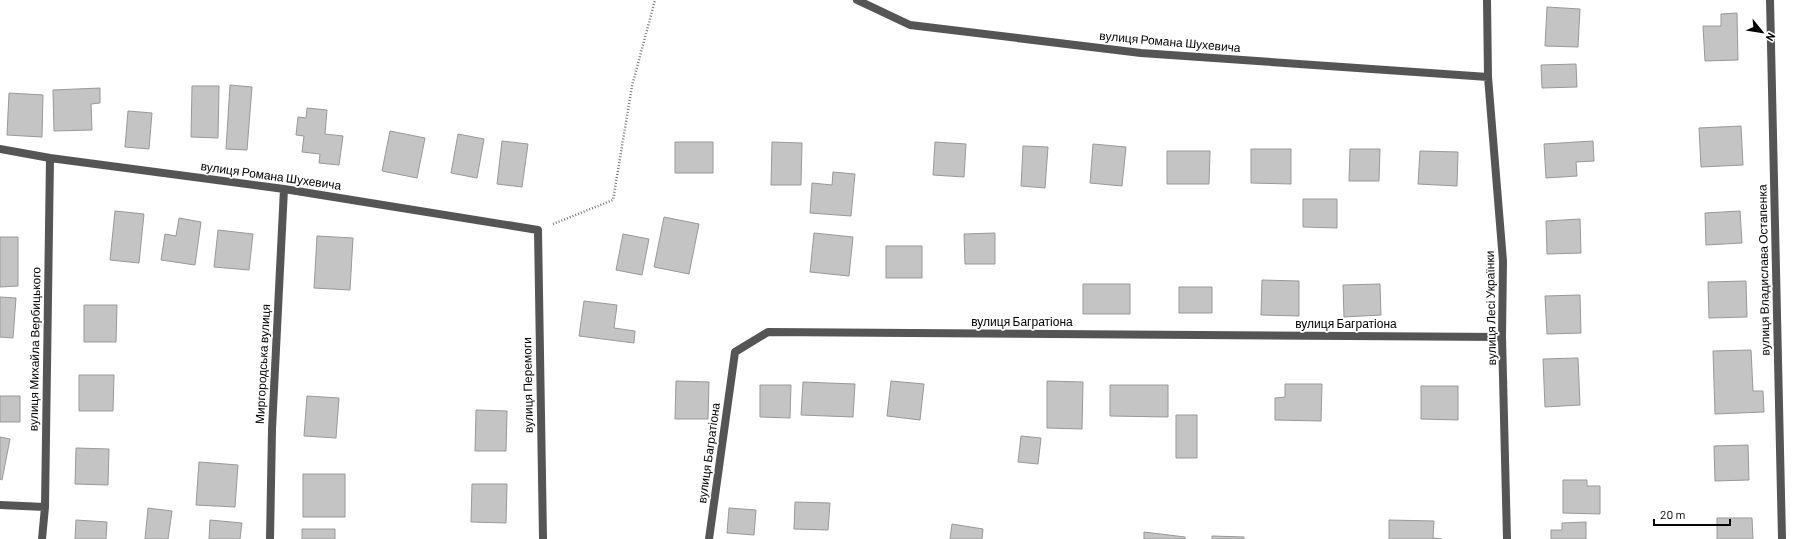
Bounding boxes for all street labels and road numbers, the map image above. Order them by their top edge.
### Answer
street label: вулиця Романа Шухевича [1099,28,1242,55]
street label: вулиця Романа Шухевича [200,158,343,193]
street label: вулиця Владислава Остапенка [1755,184,1772,356]
street label: вулиця Лесі Українки [1482,251,1499,365]
street label: вулиця Михайла Вербицького [26,266,43,431]
street label: Миргородська вулиця [252,304,273,424]
street label: вулиця Багратіона [971,314,1073,329]
street label: вулиця Багратіона [1295,316,1397,331]
street label: вулиця Перемоги [519,337,536,433]
street label: вулиця Багратіона [694,401,723,504]

